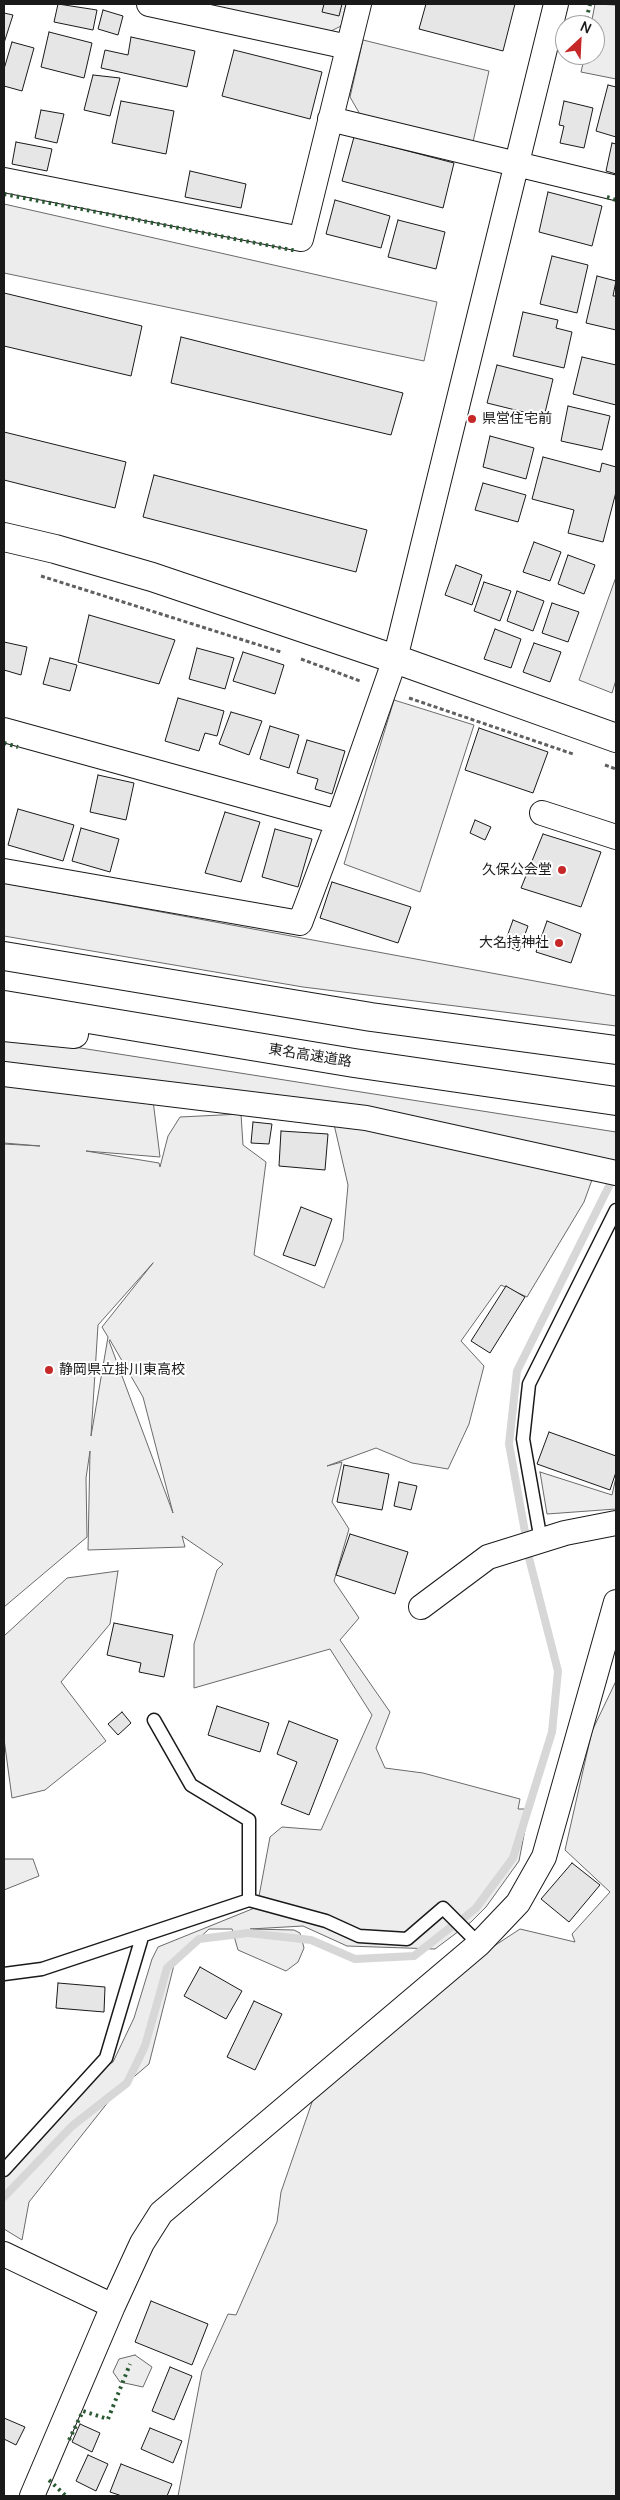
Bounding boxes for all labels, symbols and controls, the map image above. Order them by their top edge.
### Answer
north arrow [555,15,605,65]
text: N [578,16,595,38]
place label: 県営住宅前 [482,411,552,427]
marker: 県営住宅前 [466,413,478,425]
place label: 久保公会堂 [482,862,552,878]
marker: 久保公会堂 [556,864,568,876]
place label: 大名持神社 [479,935,549,951]
marker: 大名持神社 [553,937,565,949]
street label: 東名高速道路 [267,1041,353,1071]
place label: 静岡県立掛川東高校 [59,1362,185,1378]
marker: 静岡県立掛川東高校 [43,1364,55,1376]

